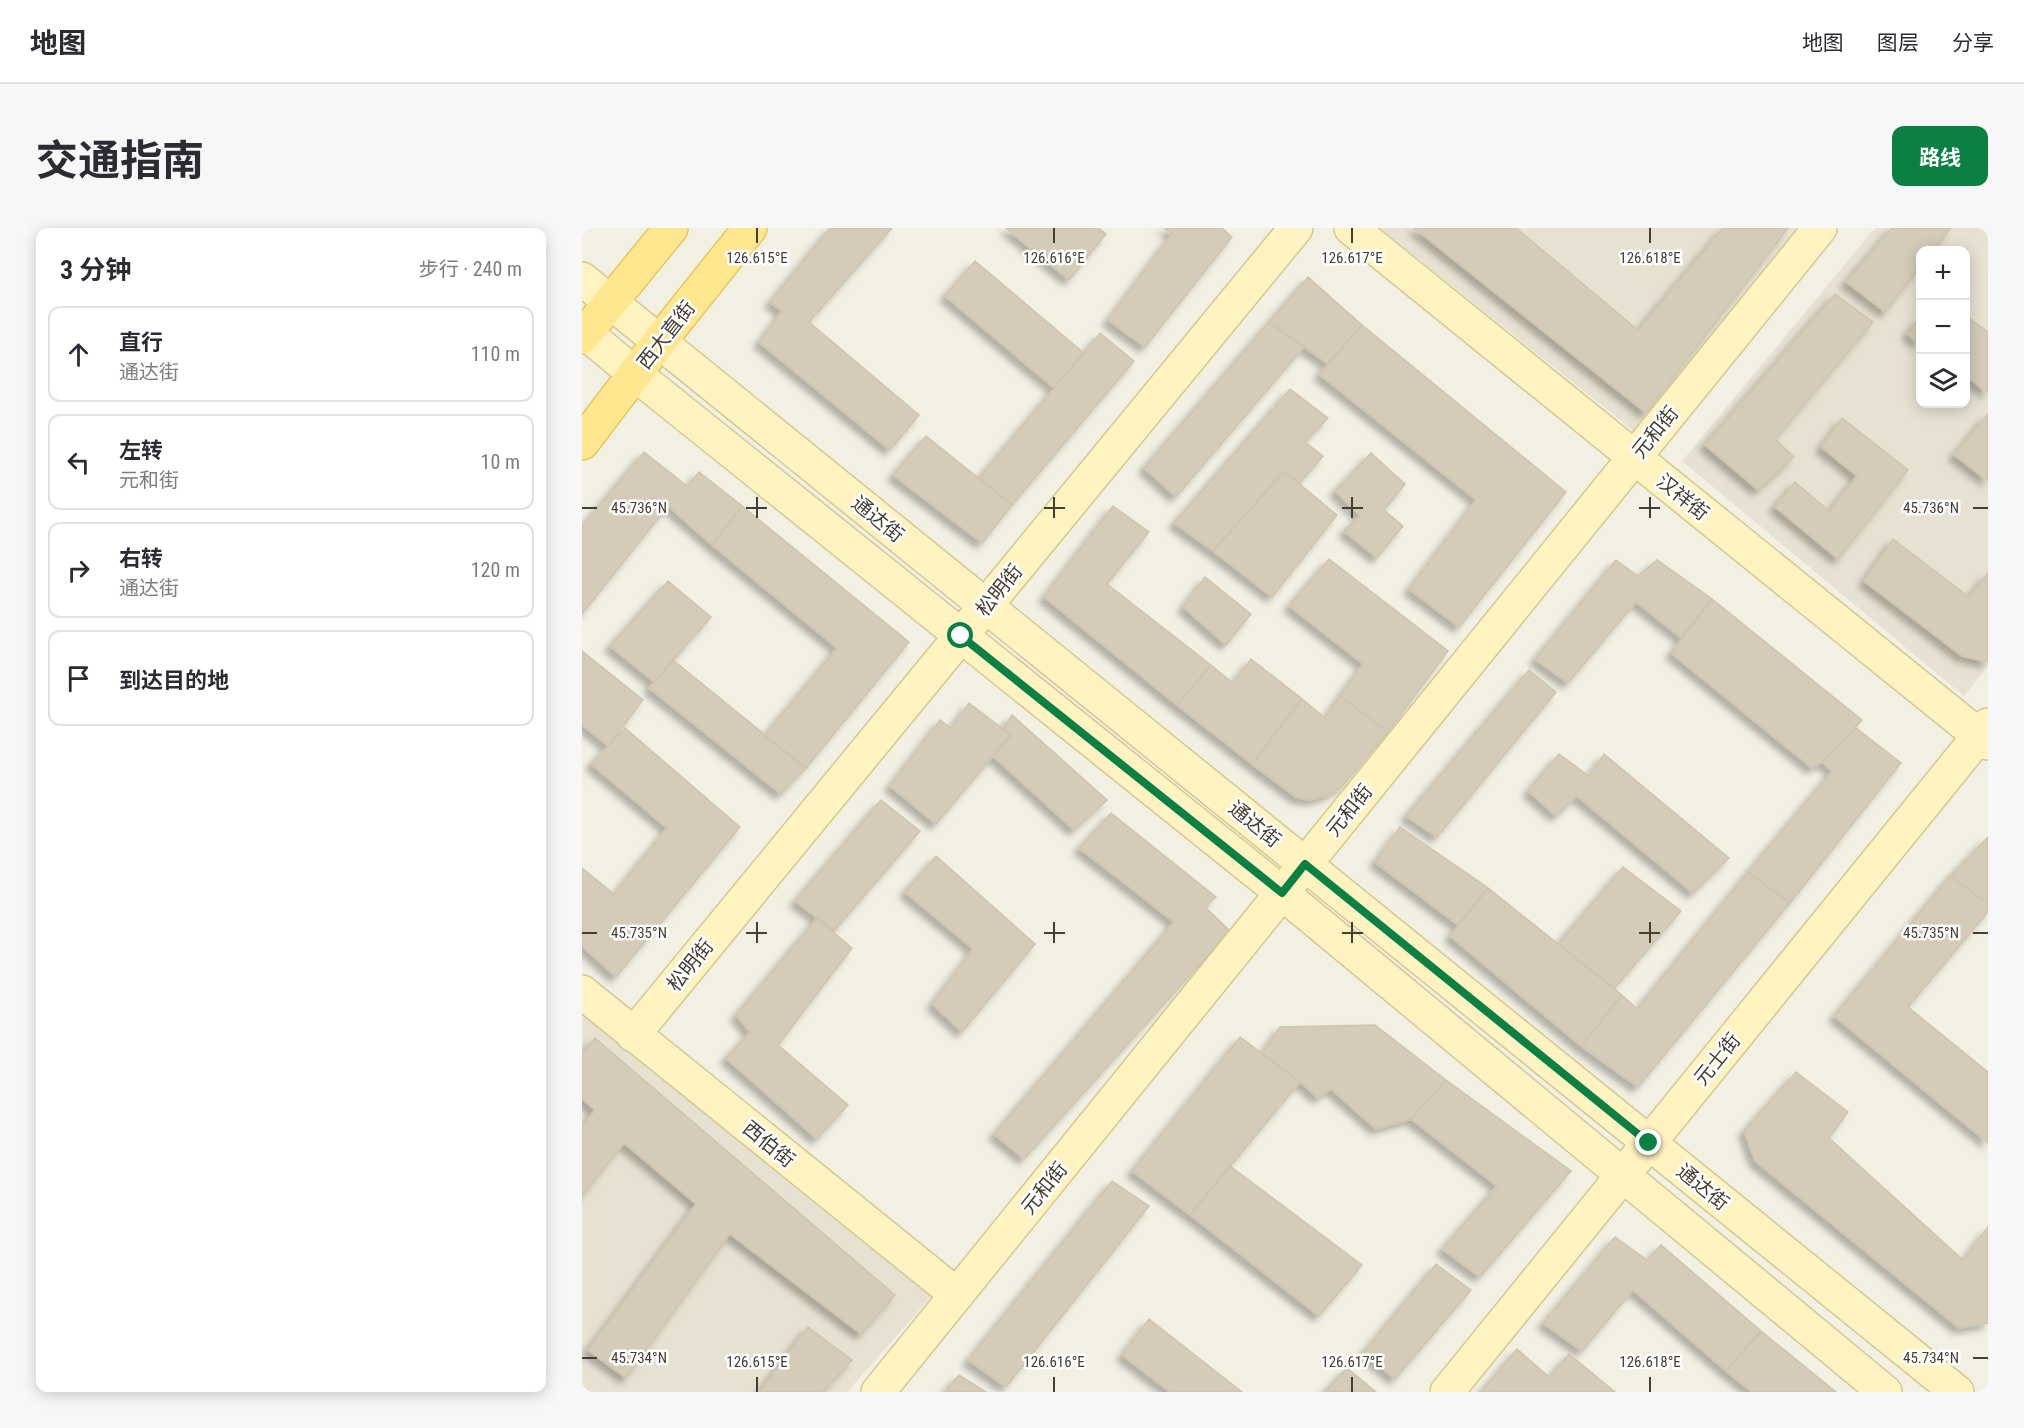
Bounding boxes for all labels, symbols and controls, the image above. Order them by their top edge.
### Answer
text: 地图 [30,27,86,60]
text: 地图 [1802,31,1844,55]
text: 图层 [1877,31,1919,55]
text: 分享 [1952,31,1994,55]
button: 路线 [1892,126,1988,186]
text: 交通指南 [36,136,204,185]
map controls [1916,246,1970,408]
button: + [1916,246,1970,300]
text: 126.615°E [726,249,788,267]
text: 126.616°E [1023,249,1085,267]
text: 126.617°E [1321,249,1383,267]
text: 126.618°E [1619,249,1681,267]
text: 3 分钟 [60,255,131,285]
text: 步行 · 240 m [419,257,522,281]
street label: 西大直街 [632,296,700,374]
button: − [1916,300,1970,354]
text: 直行 [119,330,163,355]
icon: ahead [62,338,95,371]
text: 110 m [471,342,520,366]
button: layers [1916,354,1970,408]
text: 通达街 [119,360,179,384]
street label: 元和街 [1627,401,1683,463]
text: 左转 [119,438,163,463]
icon: left [62,446,95,479]
text: 10 m [481,450,520,474]
text: 元和街 [119,468,179,492]
street label: 汉祥街 [1652,469,1714,525]
street label: 通达街 [847,491,909,547]
text: 45.736°N [611,499,667,517]
text: 45.736°N [1903,499,1959,517]
text: 右转 [119,546,163,571]
icon: right [62,554,95,587]
text: 120 m [471,558,520,582]
street label: 松明街 [971,559,1027,621]
text: 通达街 [119,576,179,600]
route start [947,622,973,648]
icon: arrive [62,662,95,695]
text: 到达目的地 [119,668,229,693]
street label: 元和街 [1321,779,1377,841]
street label: 通达街 [1224,796,1286,852]
text: 45.735°N [611,924,667,942]
text: 45.735°N [1903,924,1959,942]
street label: 松明街 [662,934,718,996]
street label: 元士街 [1689,1028,1745,1090]
street label: 西伯街 [738,1116,800,1172]
route end [1635,1129,1661,1155]
street label: 元和街 [1016,1157,1072,1219]
street label: 通达街 [1672,1159,1734,1215]
text: 45.734°N [611,1349,667,1367]
text: 45.734°N [1903,1349,1959,1367]
text: 126.615°E [726,1353,788,1371]
text: 126.616°E [1023,1353,1085,1371]
text: 126.617°E [1321,1353,1383,1371]
text: 126.618°E [1619,1353,1681,1371]

